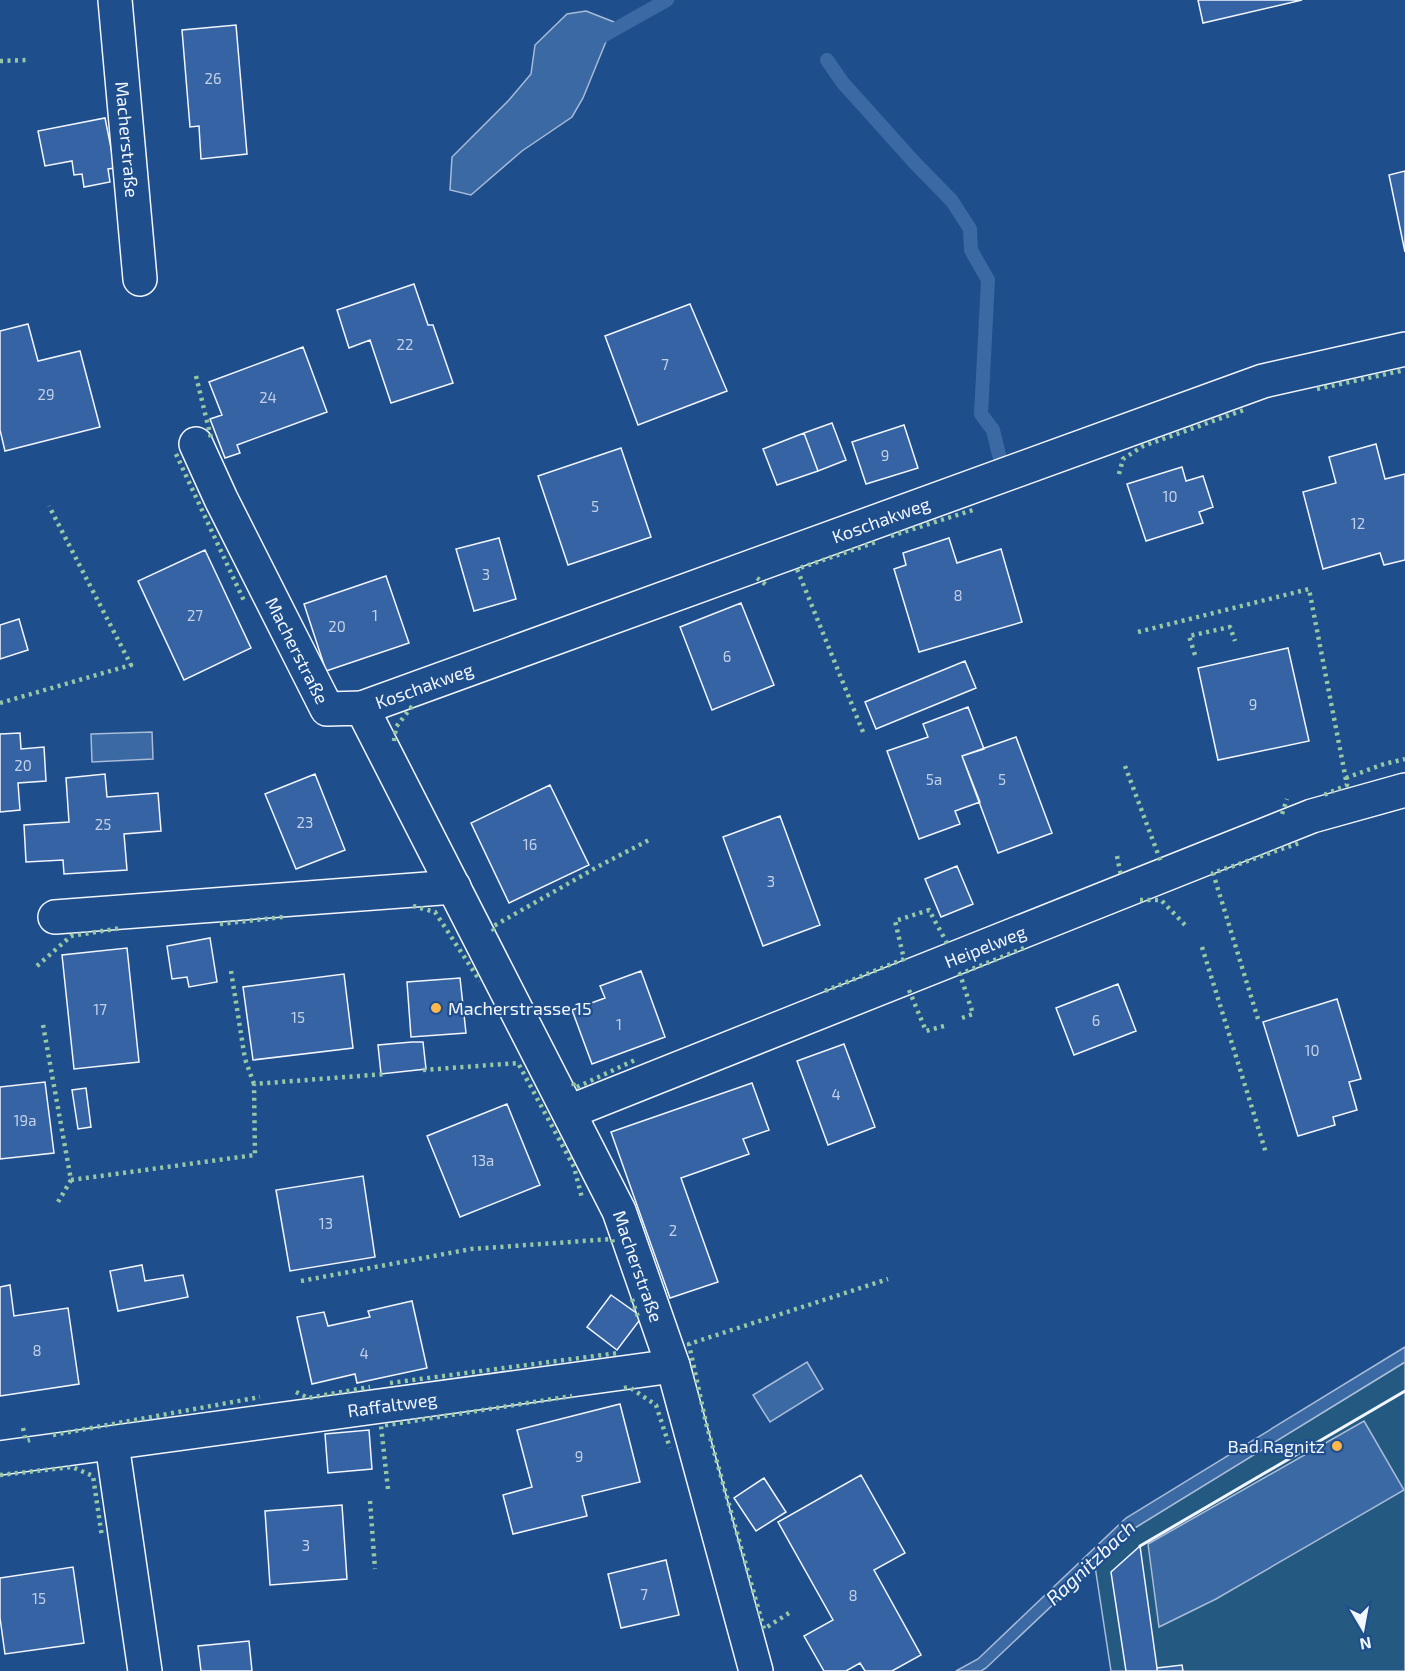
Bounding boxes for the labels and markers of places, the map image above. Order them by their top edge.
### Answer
place label: Macherstrasse 15 [448,997,592,1019]
marker: Macherstrasse 15 [429,1001,443,1015]
place label: Bad Ragnitz [1228,1435,1325,1457]
marker: Bad Ragnitz [1330,1439,1344,1453]

